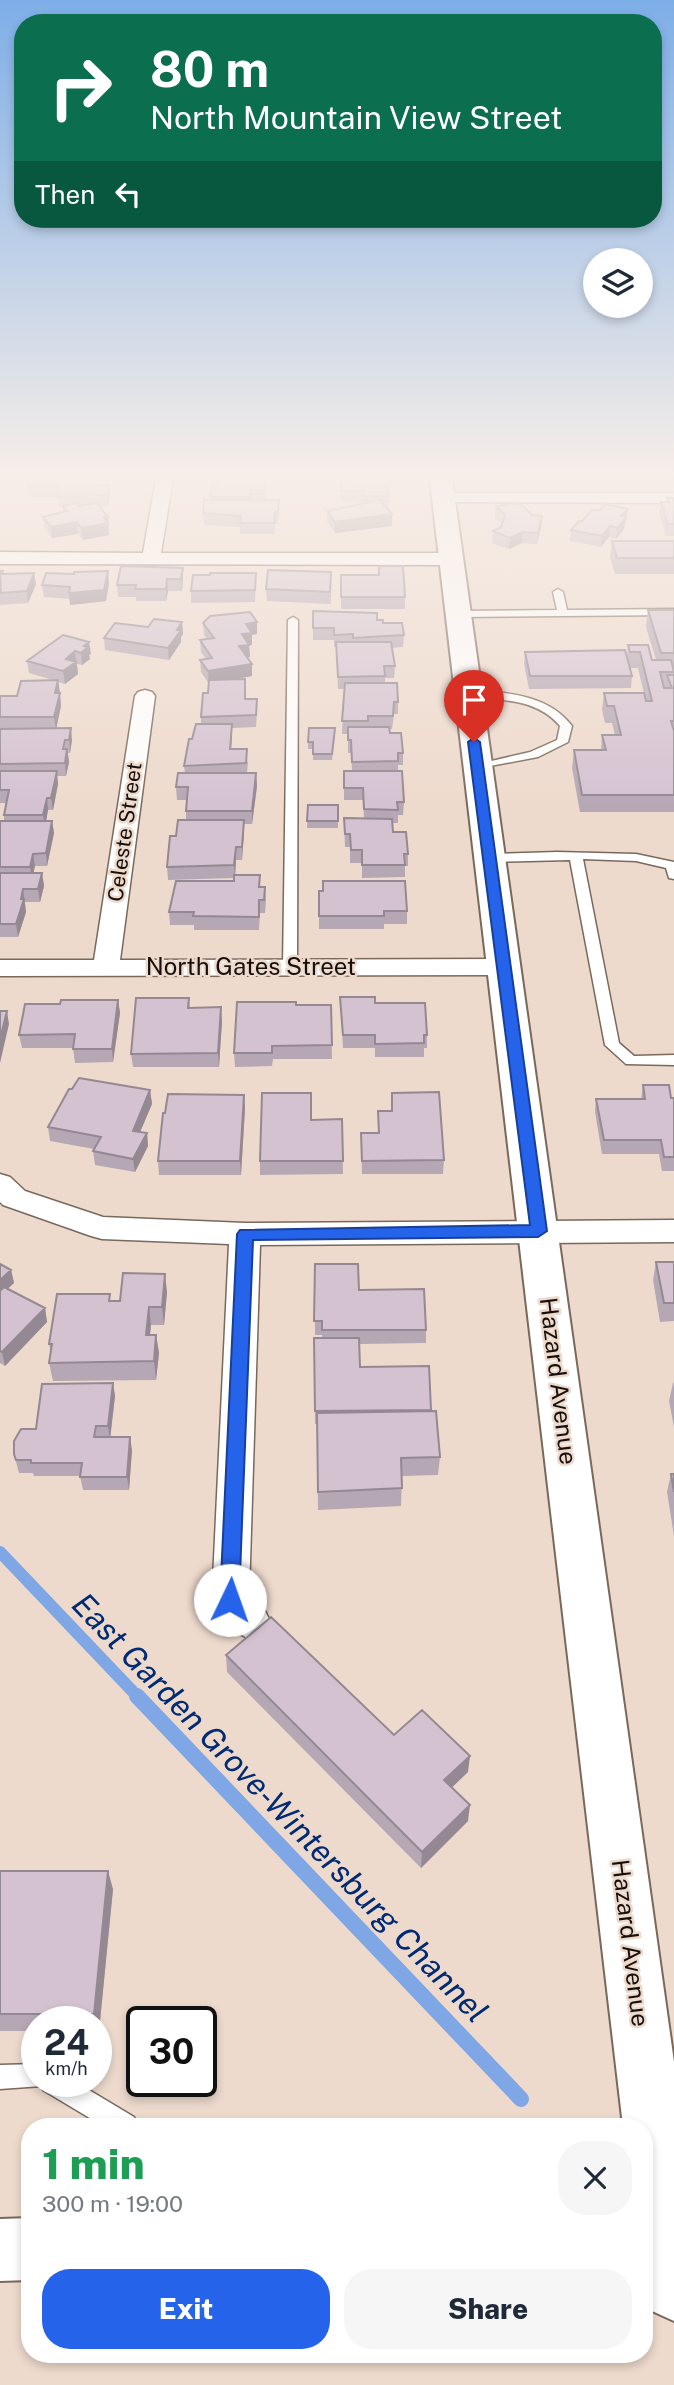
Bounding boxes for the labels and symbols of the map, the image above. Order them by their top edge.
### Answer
pin [444,670,504,742]
street label: Celeste Street [102,761,147,903]
street label: North Gates Street [146,952,356,980]
street label: Hazard Avenue [535,1296,583,1466]
position arrow [193,1563,267,1637]
water label: East Garden Grove-Wintersburg Channel [65,1586,496,2030]
street label: Hazard Avenue [607,1858,655,2028]
speed limit sign: 30 [126,2006,217,2097]

